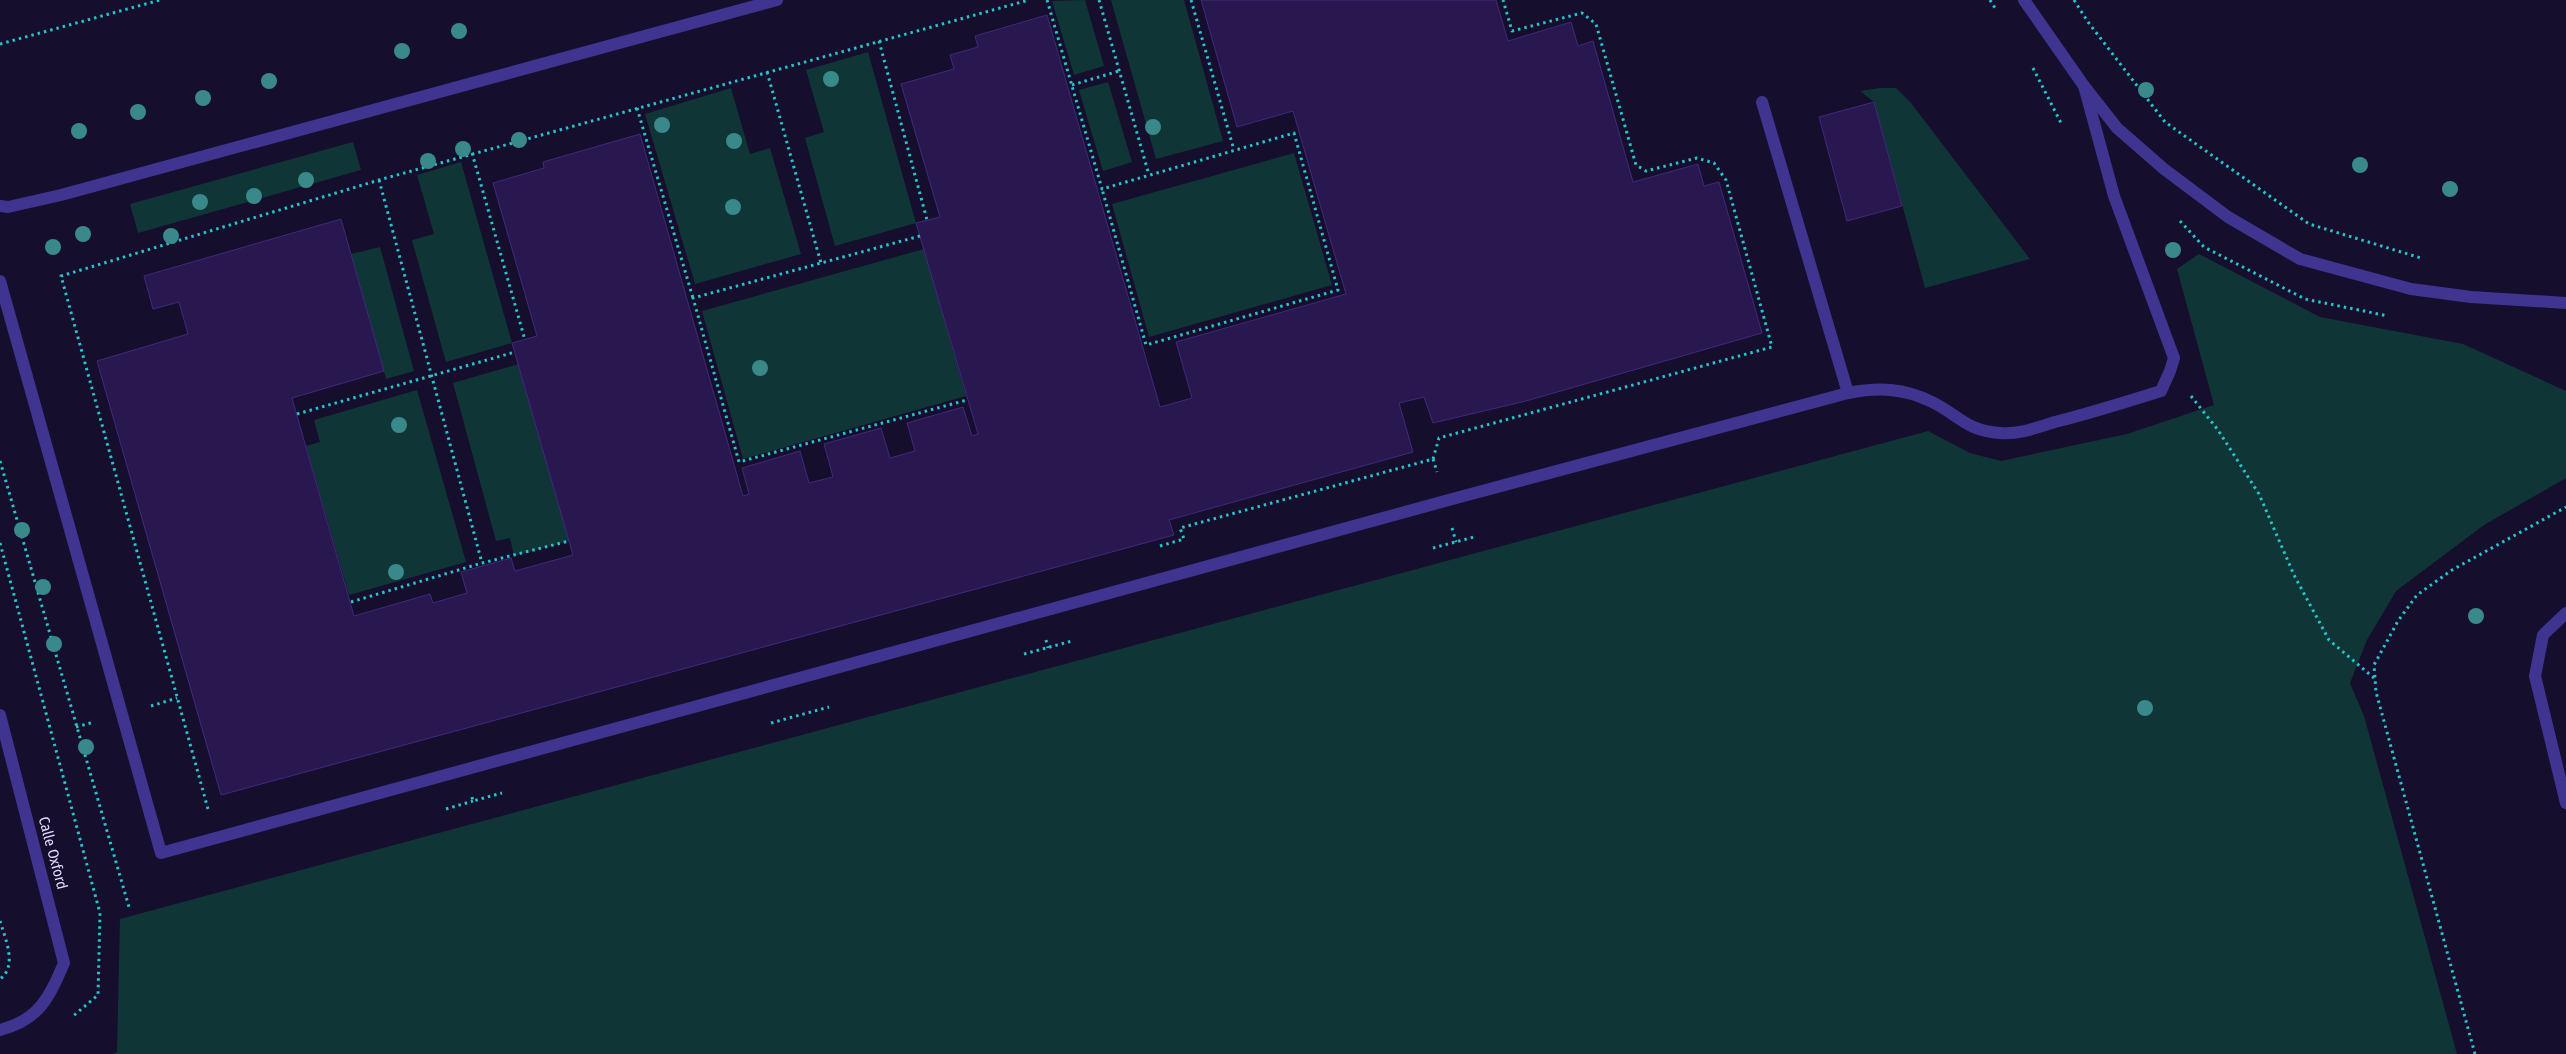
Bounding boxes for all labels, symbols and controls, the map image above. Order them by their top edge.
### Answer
street label: Calle Oxford [35,815,71,891]

